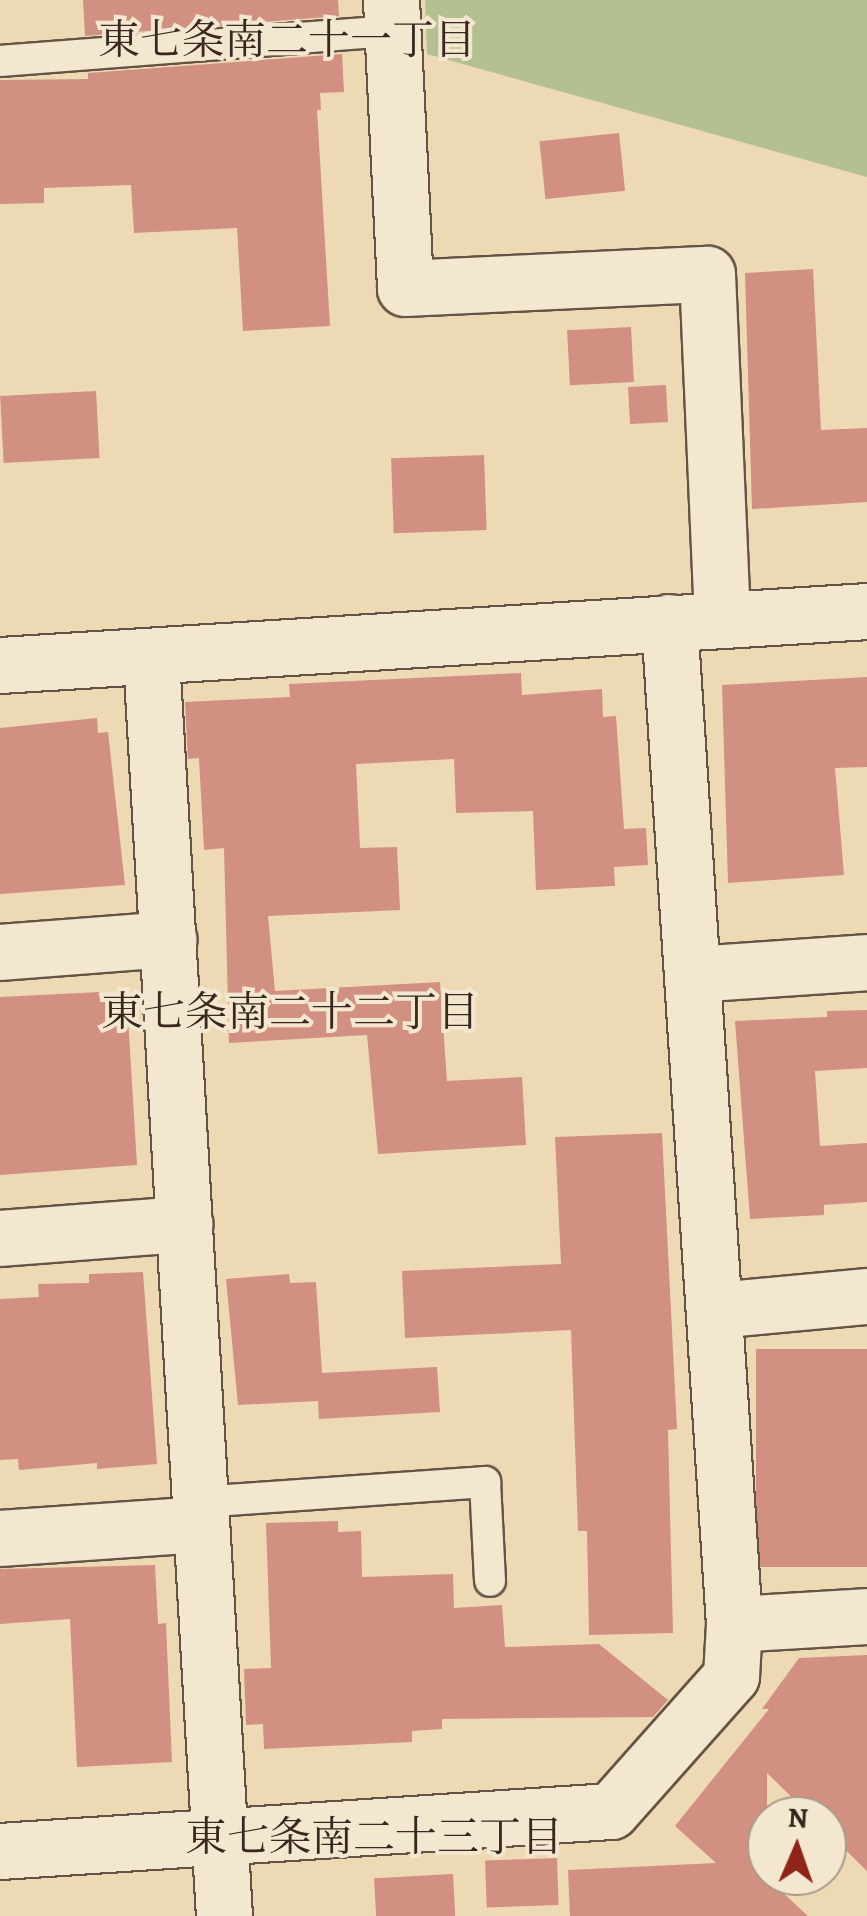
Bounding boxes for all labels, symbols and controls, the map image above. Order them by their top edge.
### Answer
district label: 東七条南二十一丁目 [98,15,476,65]
district label: 東七条南二十二丁目 [101,987,479,1037]
north arrow [747,1796,847,1896]
text: N [787,1799,809,1837]
district label: 東七条南二十三丁目 [185,1812,563,1862]

